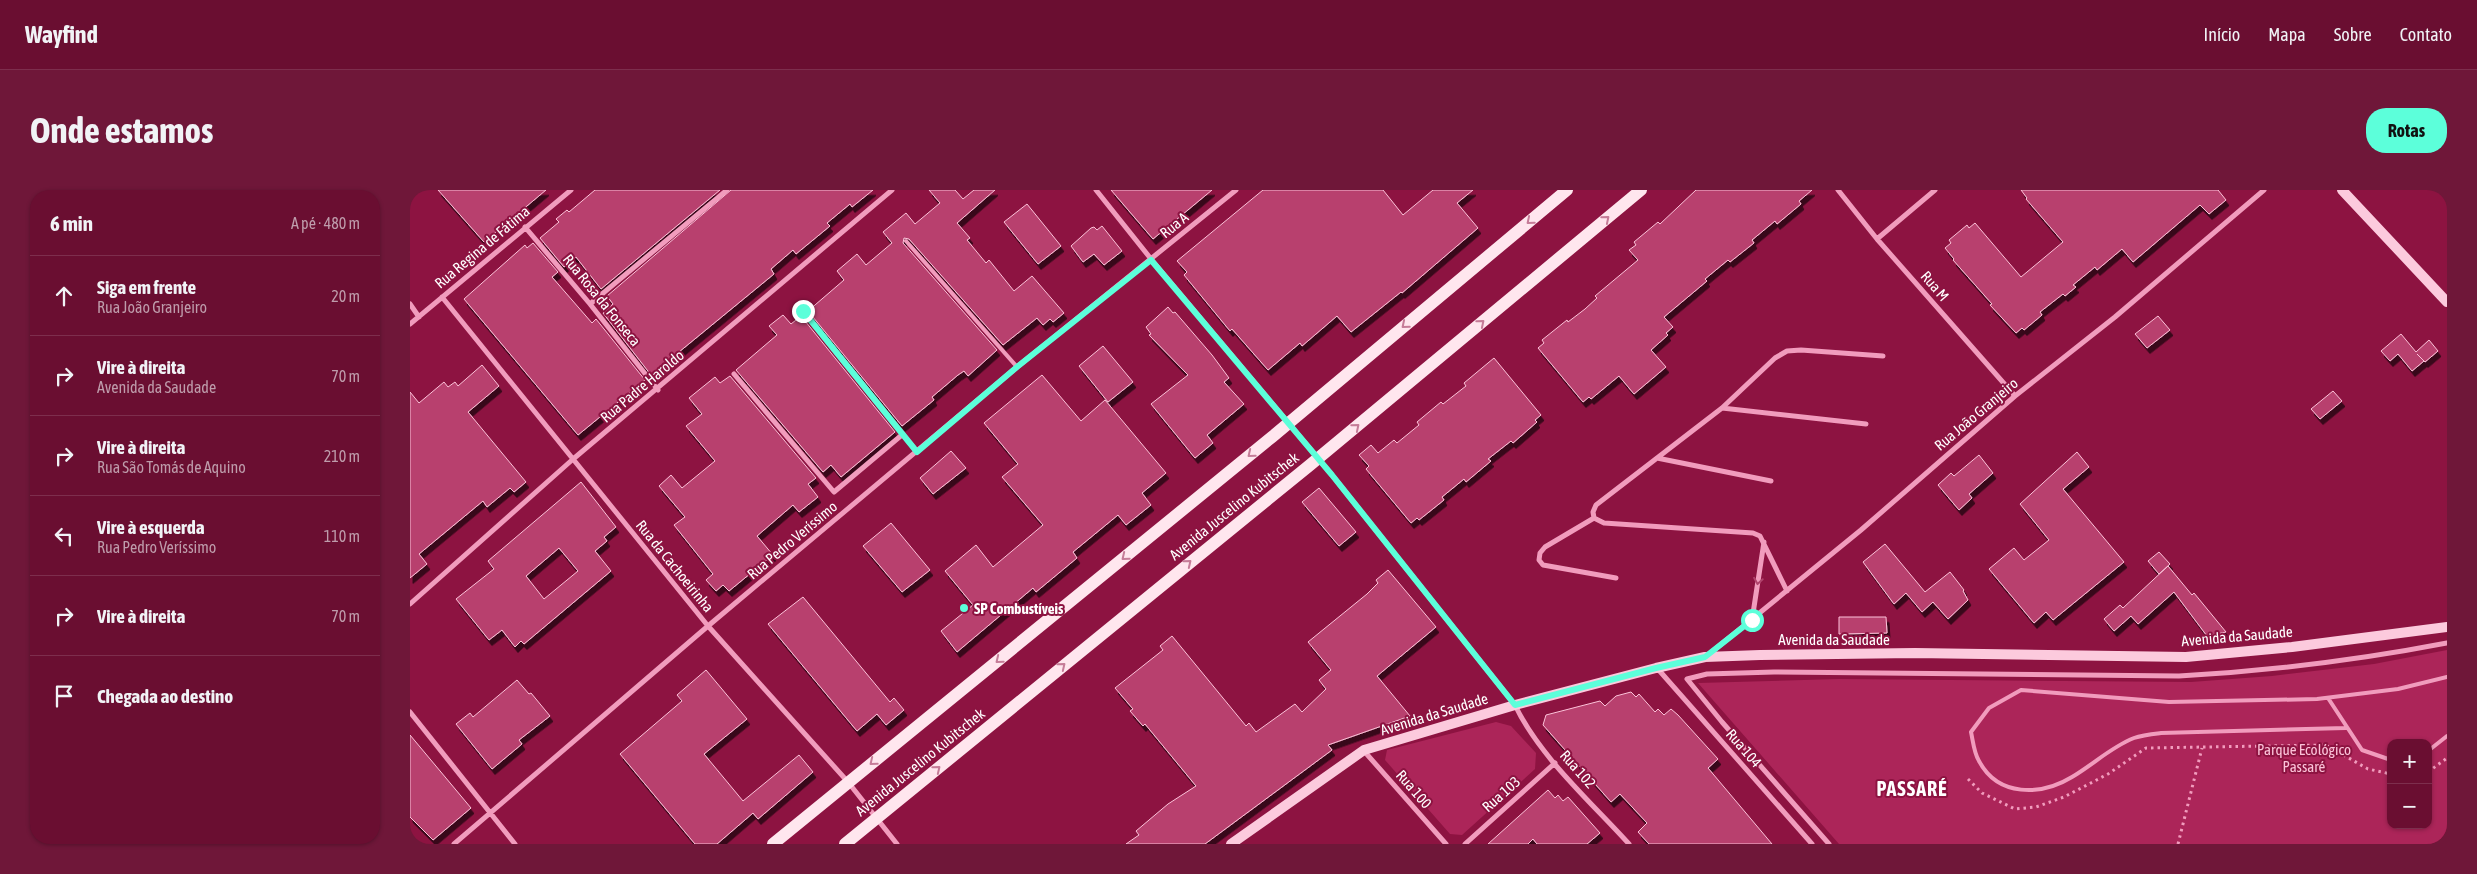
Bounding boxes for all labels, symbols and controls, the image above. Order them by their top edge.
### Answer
text: Wayfind [25,21,98,48]
text: Início [2204,24,2240,45]
text: Mapa [2268,24,2306,45]
text: Sobre [2334,24,2372,45]
text: Contato [2400,24,2452,45]
button: Rotas [2366,108,2447,153]
text: Onde estamos [30,110,213,150]
street label: Rua Regina de Fátima [431,202,533,292]
street label: Rua A [1157,208,1192,241]
text: 6 min [50,211,93,235]
text: A pé · 480 m [291,214,360,232]
one-way arrow [1527,216,1536,224]
one-way arrow [1600,217,1609,225]
street label: Rua Rosa da Fonseca [560,251,644,349]
street label: Rua M [1917,268,1953,304]
text: Siga em frente [97,276,196,298]
icon: ahead [50,282,78,310]
text: 20 m [331,287,360,305]
text: Rua João Granjeiro [97,298,207,316]
route end [792,300,815,323]
one-way arrow [1402,320,1411,329]
one-way arrow [1475,321,1484,329]
street label: Rua Padre Haroldo [597,346,687,426]
text: Vire à direita [97,356,185,378]
icon: right [50,362,78,390]
text: 70 m [331,367,360,385]
street label: Rua João Granjeiro [1931,374,2021,454]
text: Avenida da Saudade [97,378,216,396]
one-way arrow [1350,423,1359,432]
text: Vire à direita [97,436,185,458]
icon: right [50,442,78,470]
text: 210 m [324,447,360,465]
street label: Avenida Juscelino Kubitschek [1166,448,1302,563]
one-way arrow [1247,449,1256,458]
text: Rua São Tomás de Aquino [97,458,246,476]
street label: Rua Pedro Veríssimo [744,498,840,582]
text: Vire à esquerda [97,516,205,538]
street label: Rua da Cachoeirinha [633,517,717,615]
icon: left [50,522,78,550]
text: 110 m [324,527,360,545]
text: Rua Pedro Veríssimo [97,538,216,556]
one-way arrow [1122,552,1131,560]
one-way arrow [1183,560,1192,569]
one-way arrow [1753,577,1764,585]
place label: SP Combustíveis [974,600,1064,617]
icon: right [50,602,78,630]
marker: SP Combustíveis [958,602,970,614]
text: Vire à direita [97,605,185,627]
text: 70 m [331,607,360,625]
route start [1741,609,1764,632]
street label: Avenida da Saudade [2181,623,2294,649]
street label: Avenida da Saudade [1778,631,1890,648]
one-way arrow [996,654,1005,662]
one-way arrow [1057,662,1066,671]
icon: arrive [50,682,78,710]
text: Chegada ao destino [97,685,233,707]
street label: Avenida da Saudade [1378,689,1490,738]
street label: Avenida Juscelino Kubitschek [852,704,988,819]
street label: Rua 104 [1723,725,1765,771]
map controls [2387,739,2432,829]
button: + [2387,739,2432,784]
park label: Parque Ecológico Passaré [2257,741,2351,775]
street label: Rua 102 [1557,747,1599,791]
one-way arrow [869,757,878,766]
one-way arrow [931,765,940,774]
street label: Rua 100 [1393,766,1435,812]
street label: Rua 103 [1479,773,1523,815]
district label: PASSARÉ [1877,777,1947,800]
button: − [2387,784,2432,829]

